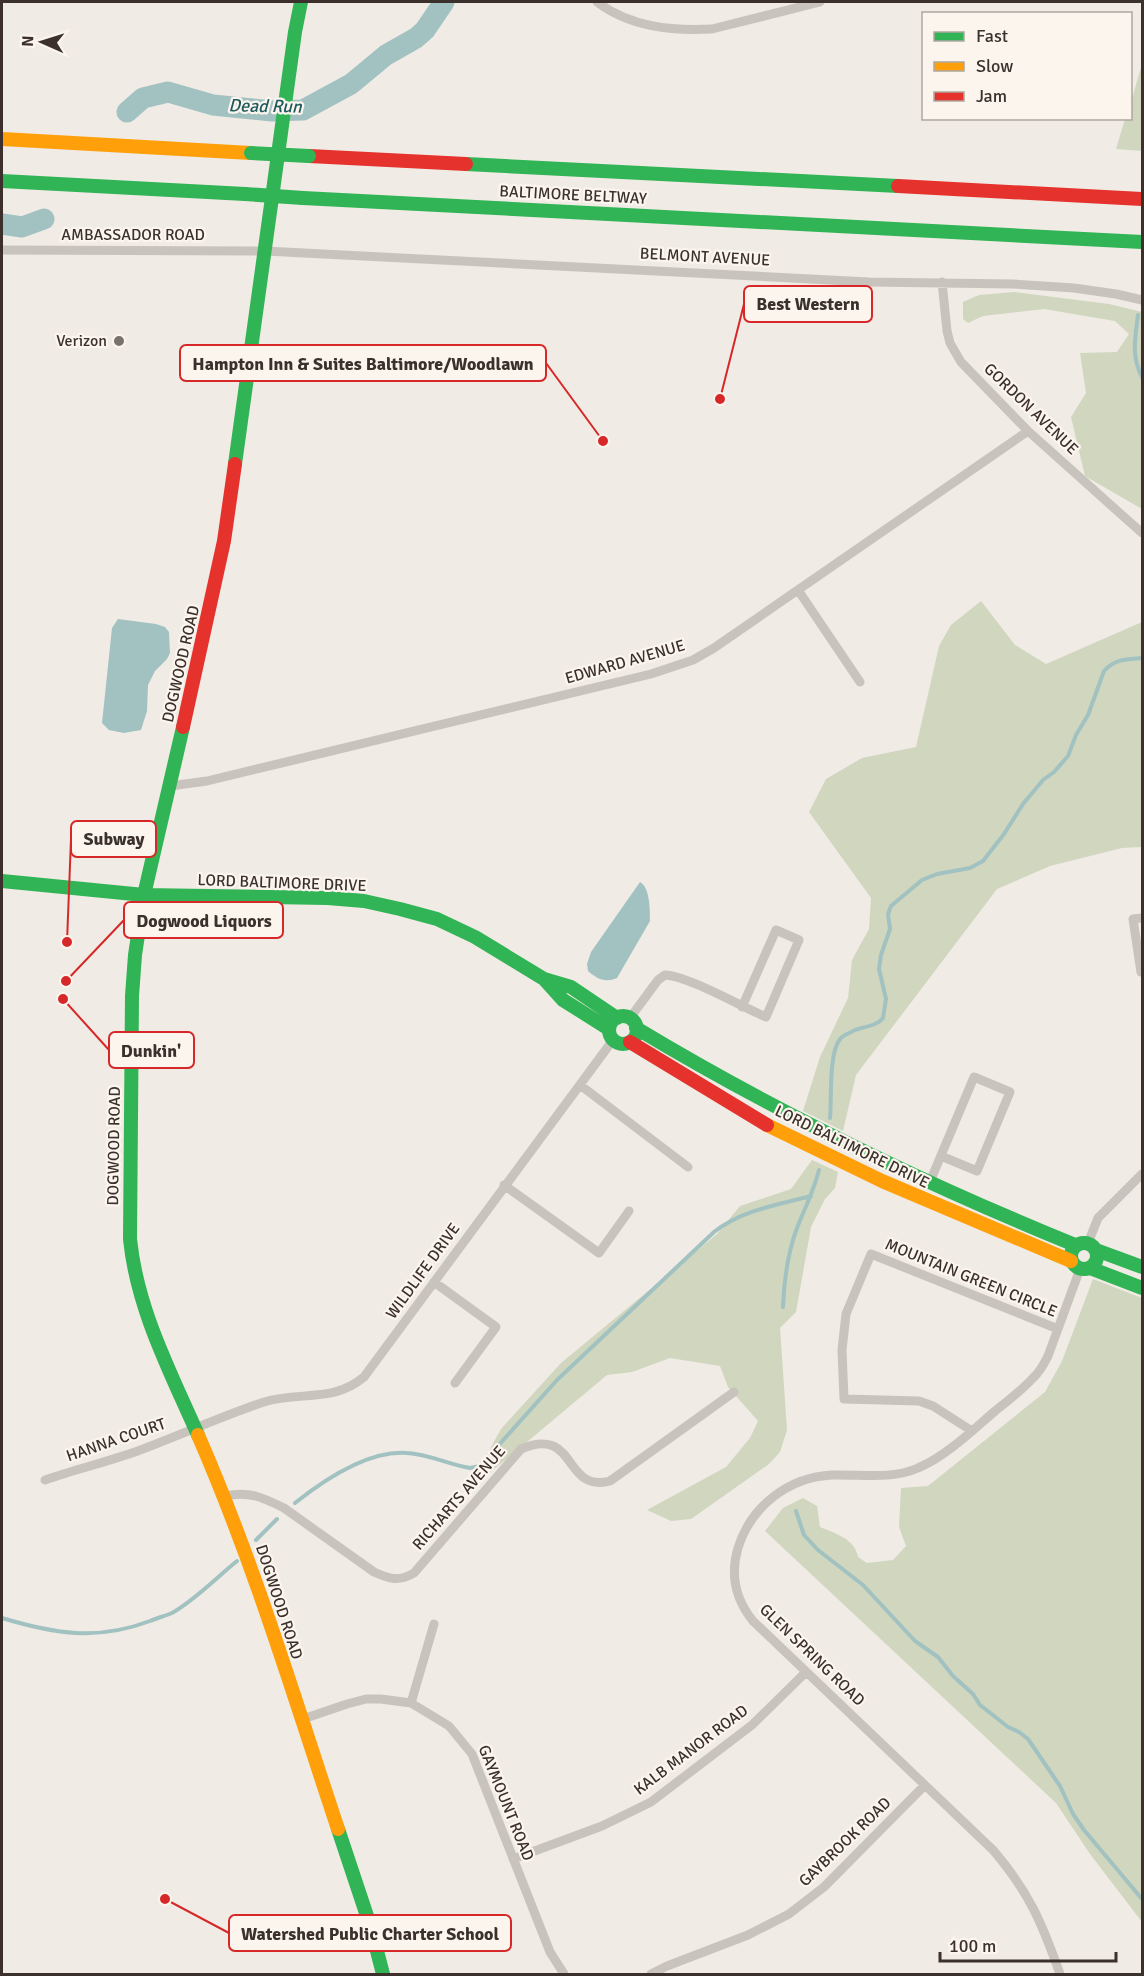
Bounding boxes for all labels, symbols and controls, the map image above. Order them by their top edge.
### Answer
north arrow [12,12,72,72]
legend [922,12,1132,120]
text: Fast [976,25,1008,47]
text: N [18,35,38,47]
text: Slow [976,55,1013,77]
text: Jam [976,85,1007,107]
water label: Dead Run [228,94,303,118]
street label: BALTIMORE BELTWAY [499,181,647,209]
street label: AMBASSADOR ROAD [61,225,205,245]
street label: BELMONT AVENUE [639,244,771,270]
callout: Best Western [744,286,872,322]
text: Best Western [756,293,860,315]
place label: Verizon [56,331,107,351]
marker: Verizon [112,334,126,348]
callout: Hampton Inn & Suites Baltimore/Woodlawn [180,345,546,381]
text: Hampton Inn & Suites Baltimore/Woodlawn [192,353,534,375]
street label: GORDON AVENUE [980,359,1082,459]
street label: DOGWOOD ROAD [158,604,204,724]
street label: EDWARD AVENUE [563,635,687,689]
callout: Subway [71,821,156,857]
text: Subway [83,828,145,850]
street label: LORD BALTIMORE DRIVE [197,870,367,896]
callout: Dogwood Liquors [124,902,283,938]
text: Dogwood Liquors [136,910,272,932]
callout: Dunkin' [109,1032,194,1068]
text: Dunkin' [121,1040,181,1062]
street label: DOGWOOD ROAD [103,1086,125,1206]
street label: LORD BALTIMORE DRIVE [772,1101,932,1193]
street label: WILDLIFE DRIVE [382,1219,464,1323]
street label: MOUNTAIN GREEN CIRCLE [882,1234,1060,1322]
street label: HANNA COURT [64,1414,168,1466]
street label: RICHARTS AVENUE [408,1442,510,1554]
street label: DOGWOOD ROAD [251,1542,307,1662]
street label: GLEN SPRING ROAD [755,1600,869,1710]
street label: KALB MANOR ROAD [630,1701,752,1799]
street label: GAYMOUNT ROAD [474,1742,538,1864]
street label: GAYBROOK ROAD [795,1793,895,1891]
callout: Watershed Public Charter School [229,1915,511,1951]
text: Watershed Public Charter School [241,1923,499,1945]
scale bar [940,1925,1116,1963]
text: 100 m [949,1935,996,1957]

